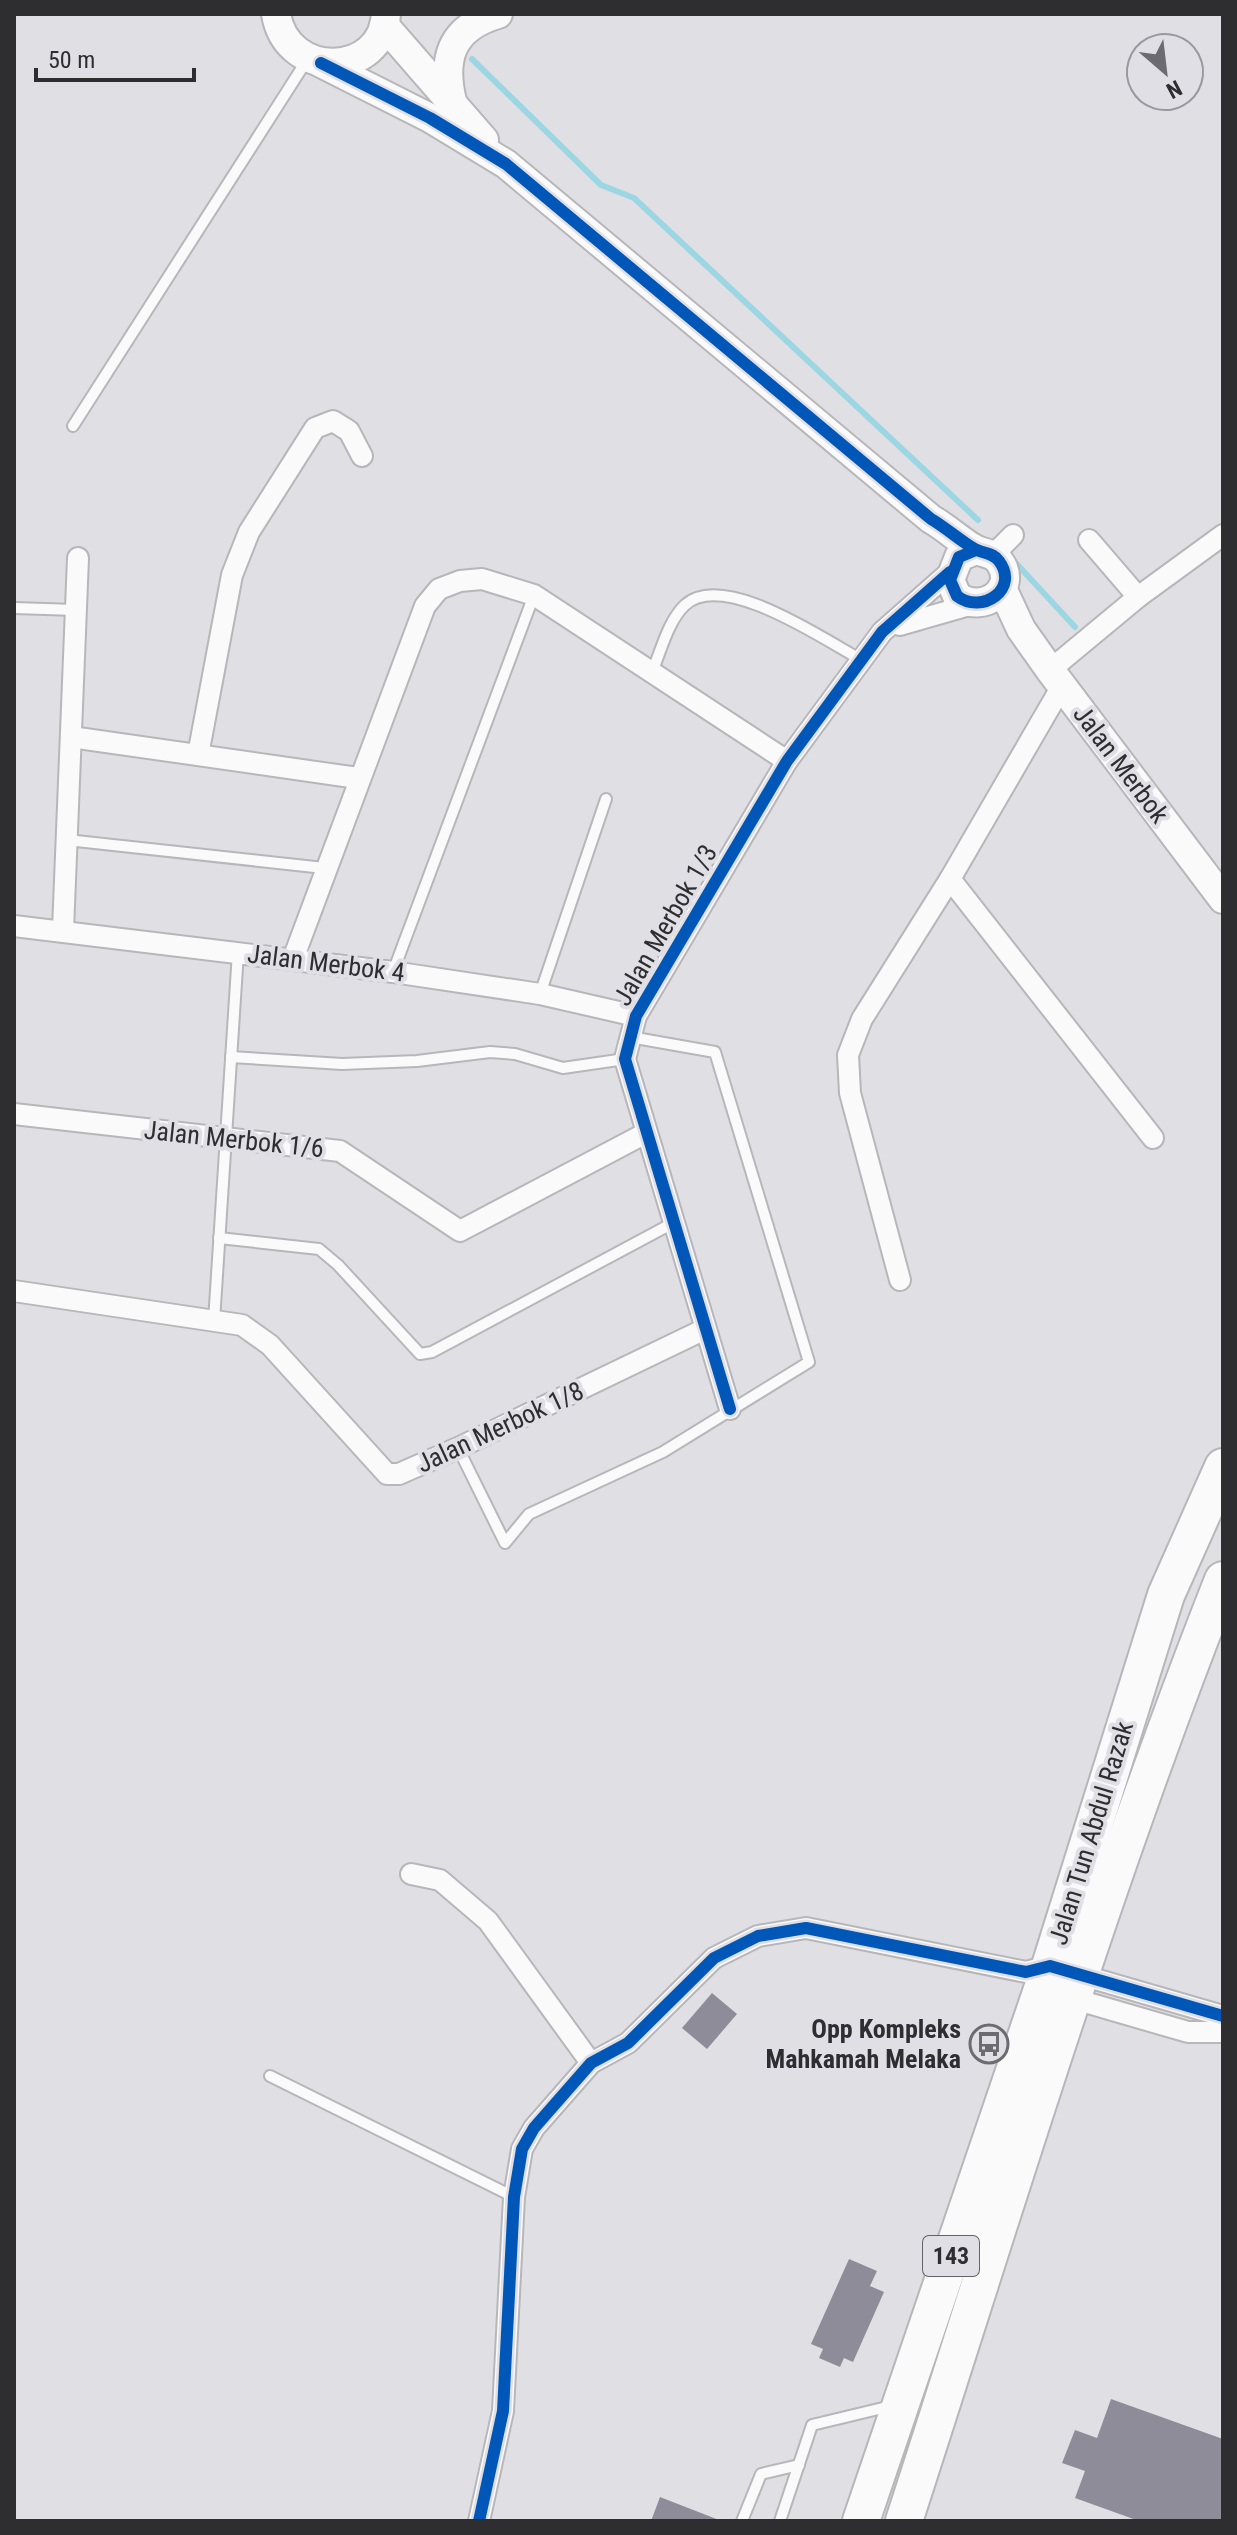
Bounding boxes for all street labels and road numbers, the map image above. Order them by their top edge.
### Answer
street label: Jalan Merbok [1067,699,1175,829]
street label: Jalan Merbok 1/3 [607,839,723,1011]
street label: Jalan Merbok 4 [246,938,406,988]
street label: Jalan Merbok 1/6 [143,1115,325,1163]
street label: Jalan Merbok 1/8 [412,1375,588,1479]
street label: Jalan Tun Abdul Razak [1043,1717,1139,1948]
road number: 143 [923,2236,979,2276]

